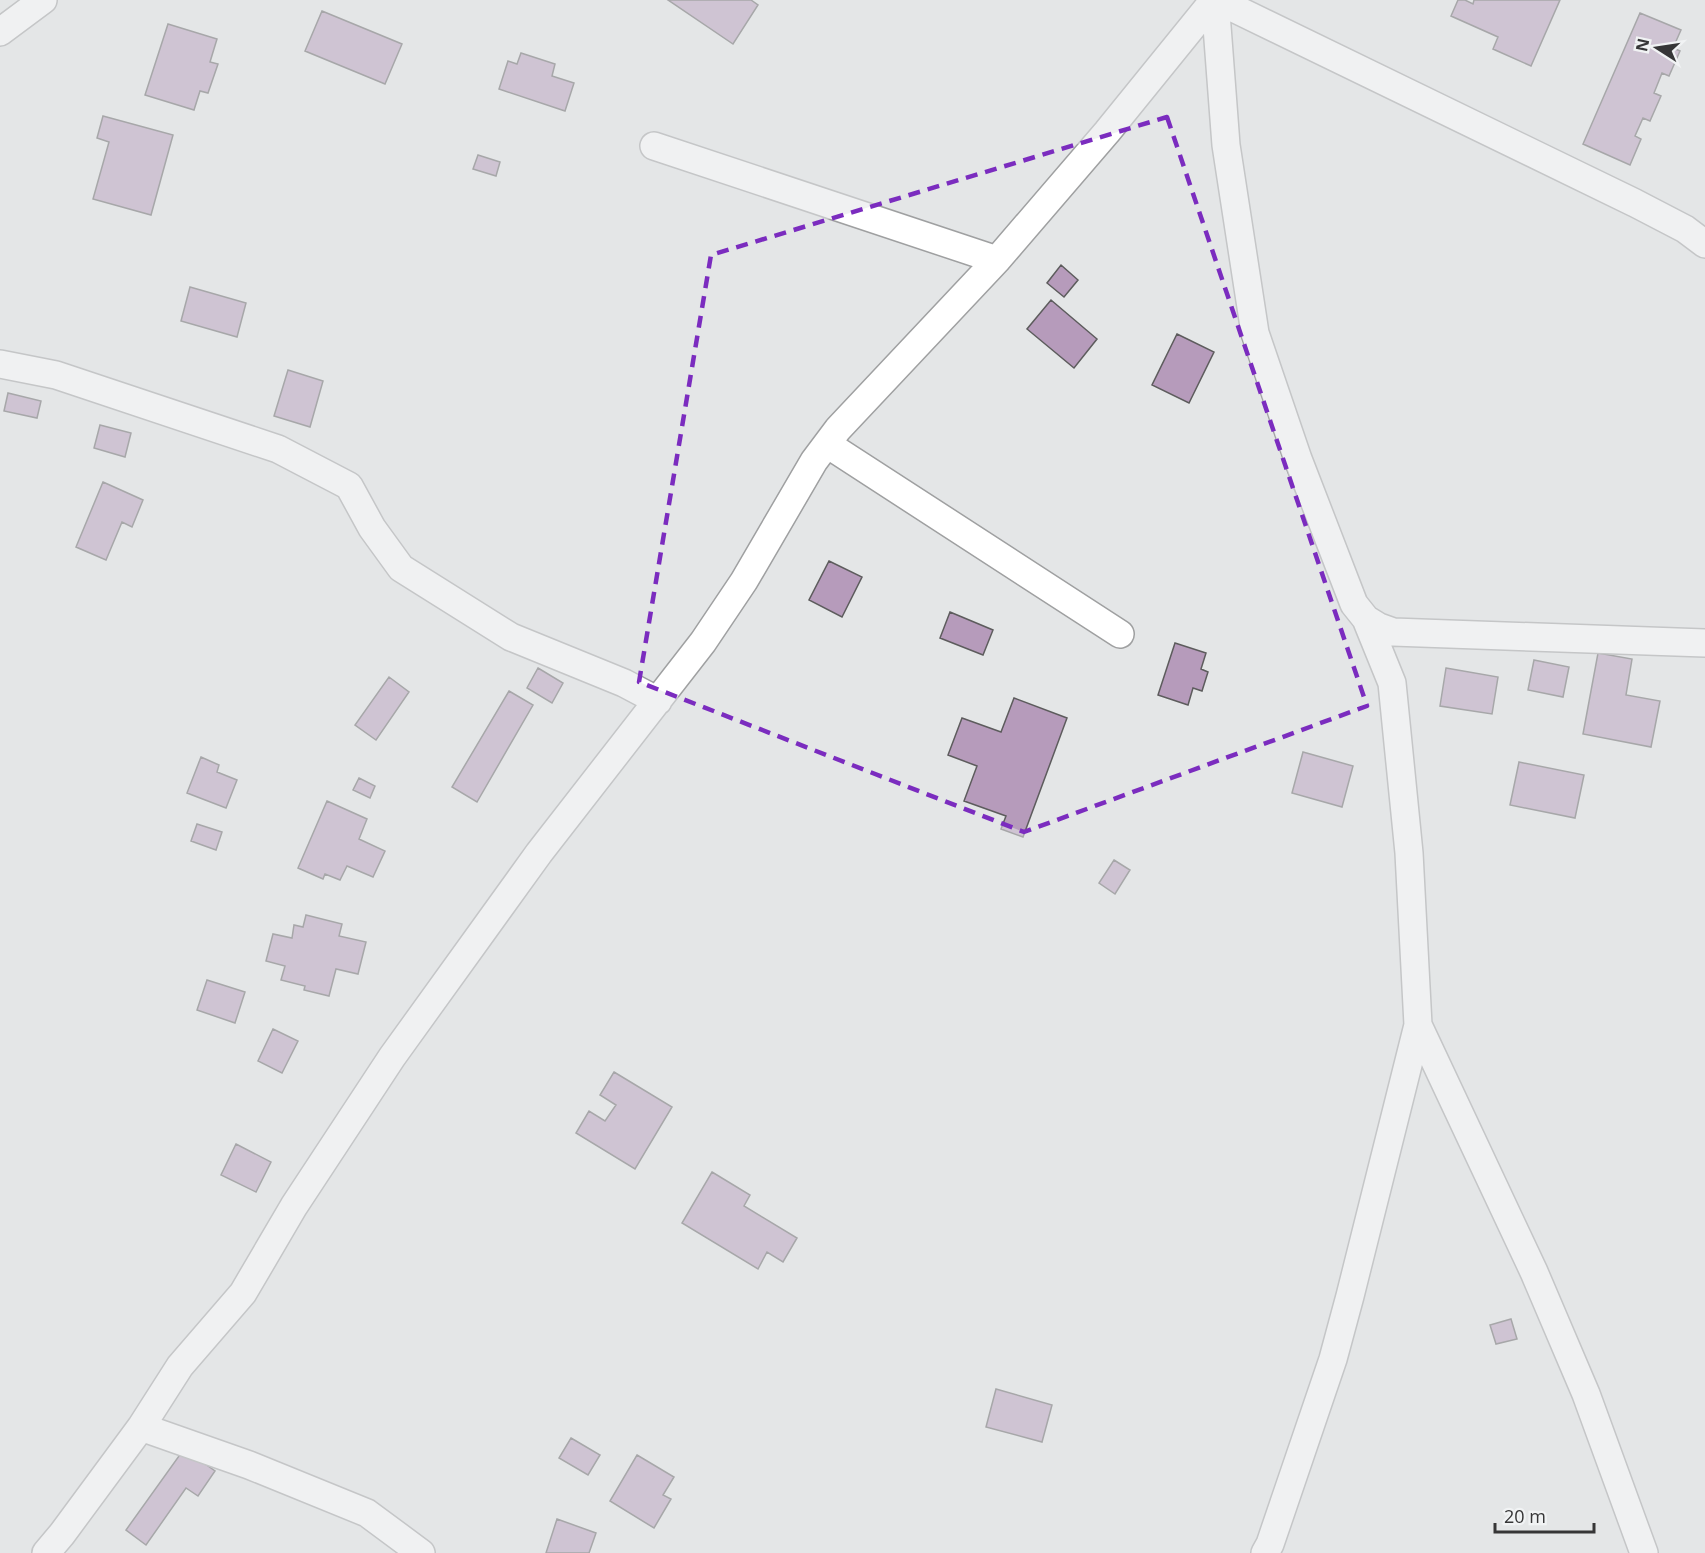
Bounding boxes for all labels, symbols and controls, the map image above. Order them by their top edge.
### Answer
north arrow [1627,18,1687,78]
text: N [1630,36,1654,54]
scale bar [1495,1496,1594,1534]
text: 20 m [1504,1504,1546,1528]

